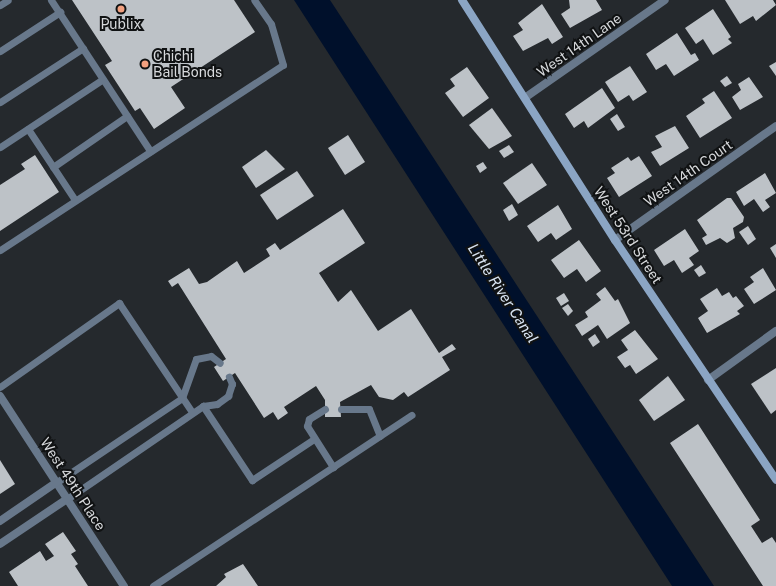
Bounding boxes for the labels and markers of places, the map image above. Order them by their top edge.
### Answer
marker: Publix [116,4,126,14]
place label: Publix [101,16,141,32]
place label: Chichi Bail Bonds [153,48,222,80]
marker: Chichi Bail Bonds [140,59,150,69]

